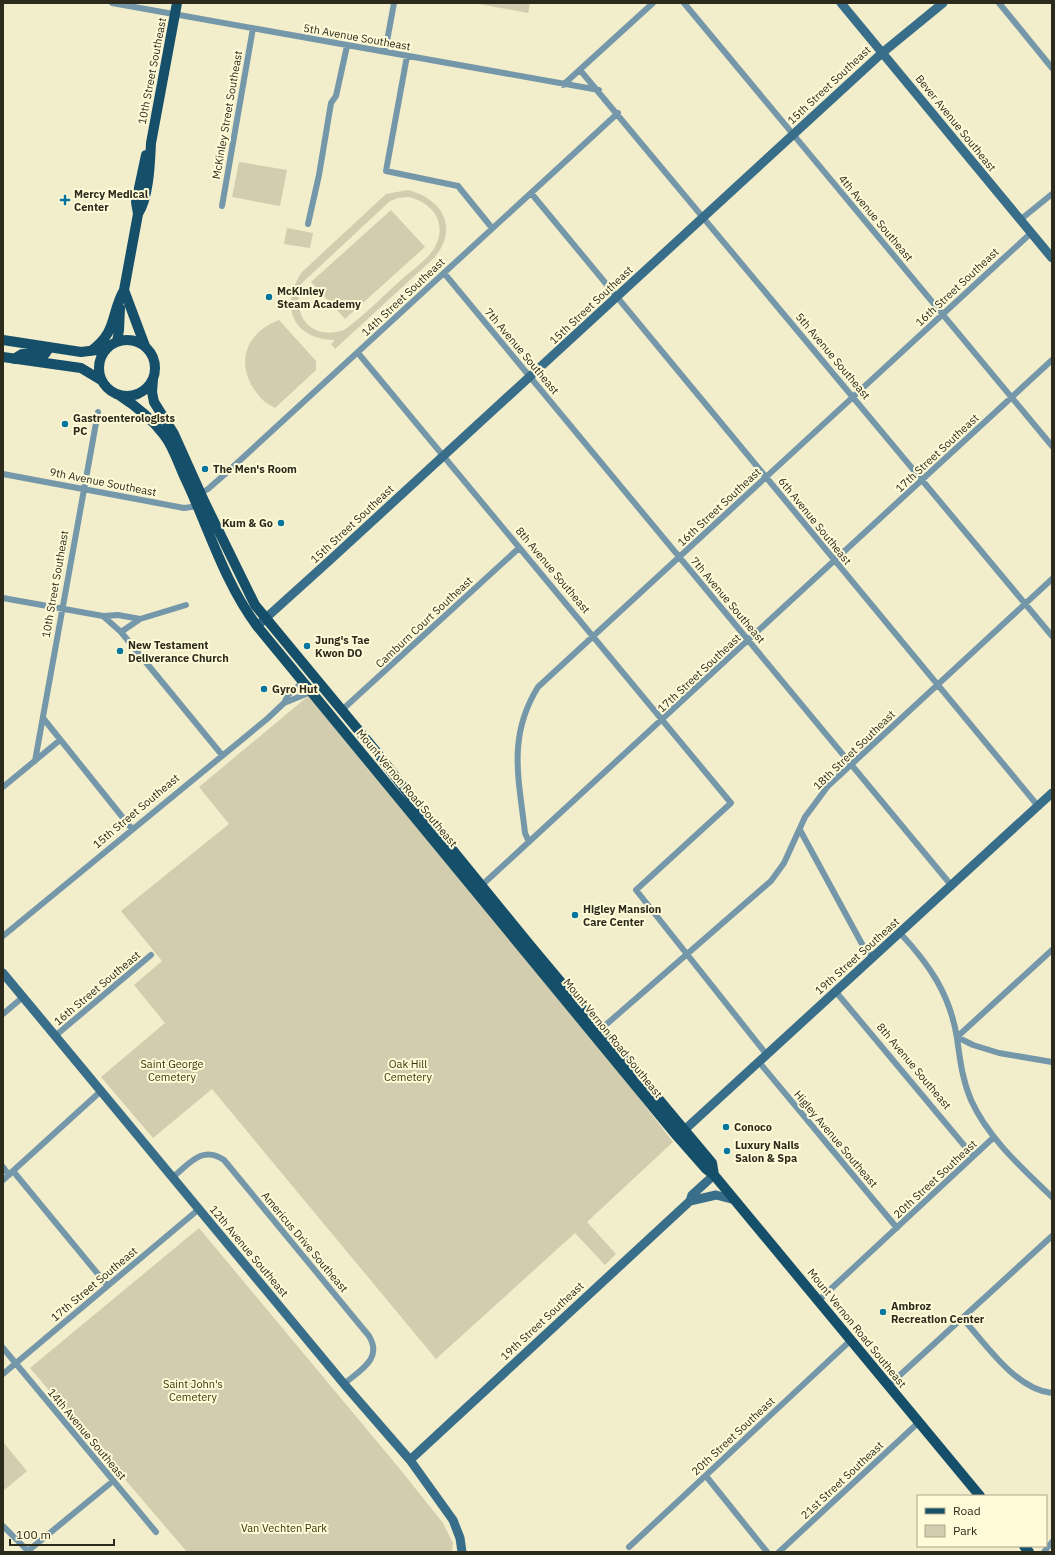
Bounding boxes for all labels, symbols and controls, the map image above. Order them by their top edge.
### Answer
street label: 10th Street Southeast [135,16,169,126]
street label: 5th Avenue Southeast [302,21,412,53]
street label: 15th Street Southeast [784,43,874,127]
street label: McKinley Street Southeast [209,50,245,180]
street label: Bever Avenue Southeast [913,72,999,174]
street label: 4th Avenue Southeast [836,172,916,264]
place label: Mercy Medical Center [74,187,149,214]
marker: Mercy Medical Center [59,194,71,206]
street label: 16th Street Southeast [912,245,1002,329]
street label: 14th Street Southeast [358,255,448,339]
street label: 15th Street Southeast [546,263,636,347]
place label: McKinley Steam Academy [277,284,361,311]
marker: McKinley Steam Academy [264,292,274,302]
street label: 7th Avenue Southeast [482,305,562,397]
street label: 5th Avenue Southeast [793,310,873,402]
place label: Gastroenterologists PC [73,411,176,438]
street label: 17th Street Southeast [892,411,982,495]
marker: Gastroenterologists PC [60,419,70,429]
place label: The Men's Room [213,462,297,476]
marker: The Men's Room [200,464,210,474]
street label: 9th Avenue Southeast [48,465,158,499]
street label: 16th Street Southeast [674,465,764,549]
street label: 6th Avenue Southeast [775,474,855,568]
street label: 15th Street Southeast [307,482,397,566]
place label: Kum & Go [222,516,273,530]
marker: Kum & Go [276,518,286,528]
street label: 8th Avenue Southeast [513,524,593,616]
street label: 10th Street Southeast [39,529,71,639]
street label: 7th Avenue Southeast [688,554,768,646]
street label: Camburn Court Southeast [373,573,476,671]
street label: 17th Street Southeast [654,631,744,715]
place label: Jung's Tae Kwon DO [315,633,370,660]
place label: New Testament Deliverance Church [128,638,229,665]
marker: Jung's Tae Kwon DO [302,641,312,651]
marker: New Testament Deliverance Church [115,646,125,656]
place label: Gyro Hut [272,682,318,696]
marker: Gyro Hut [259,684,269,694]
street label: 18th Street Southeast [810,707,898,793]
street label: Mount Vernon Road Southeast [354,726,461,850]
street label: 15th Street Southeast [90,771,182,851]
place label: Higley Mansion Care Center [583,902,661,929]
marker: Higley Mansion Care Center [570,910,580,920]
street label: 19th Street Southeast [812,914,902,998]
street label: 16th Street Southeast [51,948,143,1028]
street label: Mount Vernon Road Southeast [560,975,666,1101]
street label: 8th Avenue Southeast [874,1020,954,1112]
park label: Saint George Cemetery [140,1057,204,1084]
park label: Oak Hill Cemetery [384,1057,433,1084]
street label: Higley Avenue Southeast [791,1088,881,1191]
place label: Conoco [734,1120,772,1134]
marker: Conoco [721,1122,731,1132]
street label: 20th Street Southeast [890,1137,980,1221]
place label: Luxury Nails Salon & Spa [735,1138,800,1165]
marker: Luxury Nails Salon & Spa [722,1146,732,1156]
street label: Americus Drive Southeast [259,1189,351,1295]
street label: 12th Avenue Southeast [207,1202,291,1300]
street label: 17th Street Southeast [48,1244,140,1324]
street label: Mount Vernon Road Southeast [804,1265,910,1391]
street label: 19th Street Southeast [497,1279,587,1363]
place label: Ambroz Recreation Center [891,1299,985,1326]
marker: Ambroz Recreation Center [878,1307,888,1317]
park label: Saint John's Cemetery [163,1377,223,1404]
street label: 14th Avenue Southeast [45,1385,129,1483]
street label: 20th Street Southeast [688,1394,778,1478]
street label: 21st Street Southeast [798,1438,886,1522]
legend [917,1495,1047,1547]
text: Road [953,1503,981,1518]
scale bar [10,1521,114,1547]
park label: Van Vechten Park [241,1521,327,1535]
text: Park [953,1523,978,1538]
text: 100 m [16,1527,51,1542]

